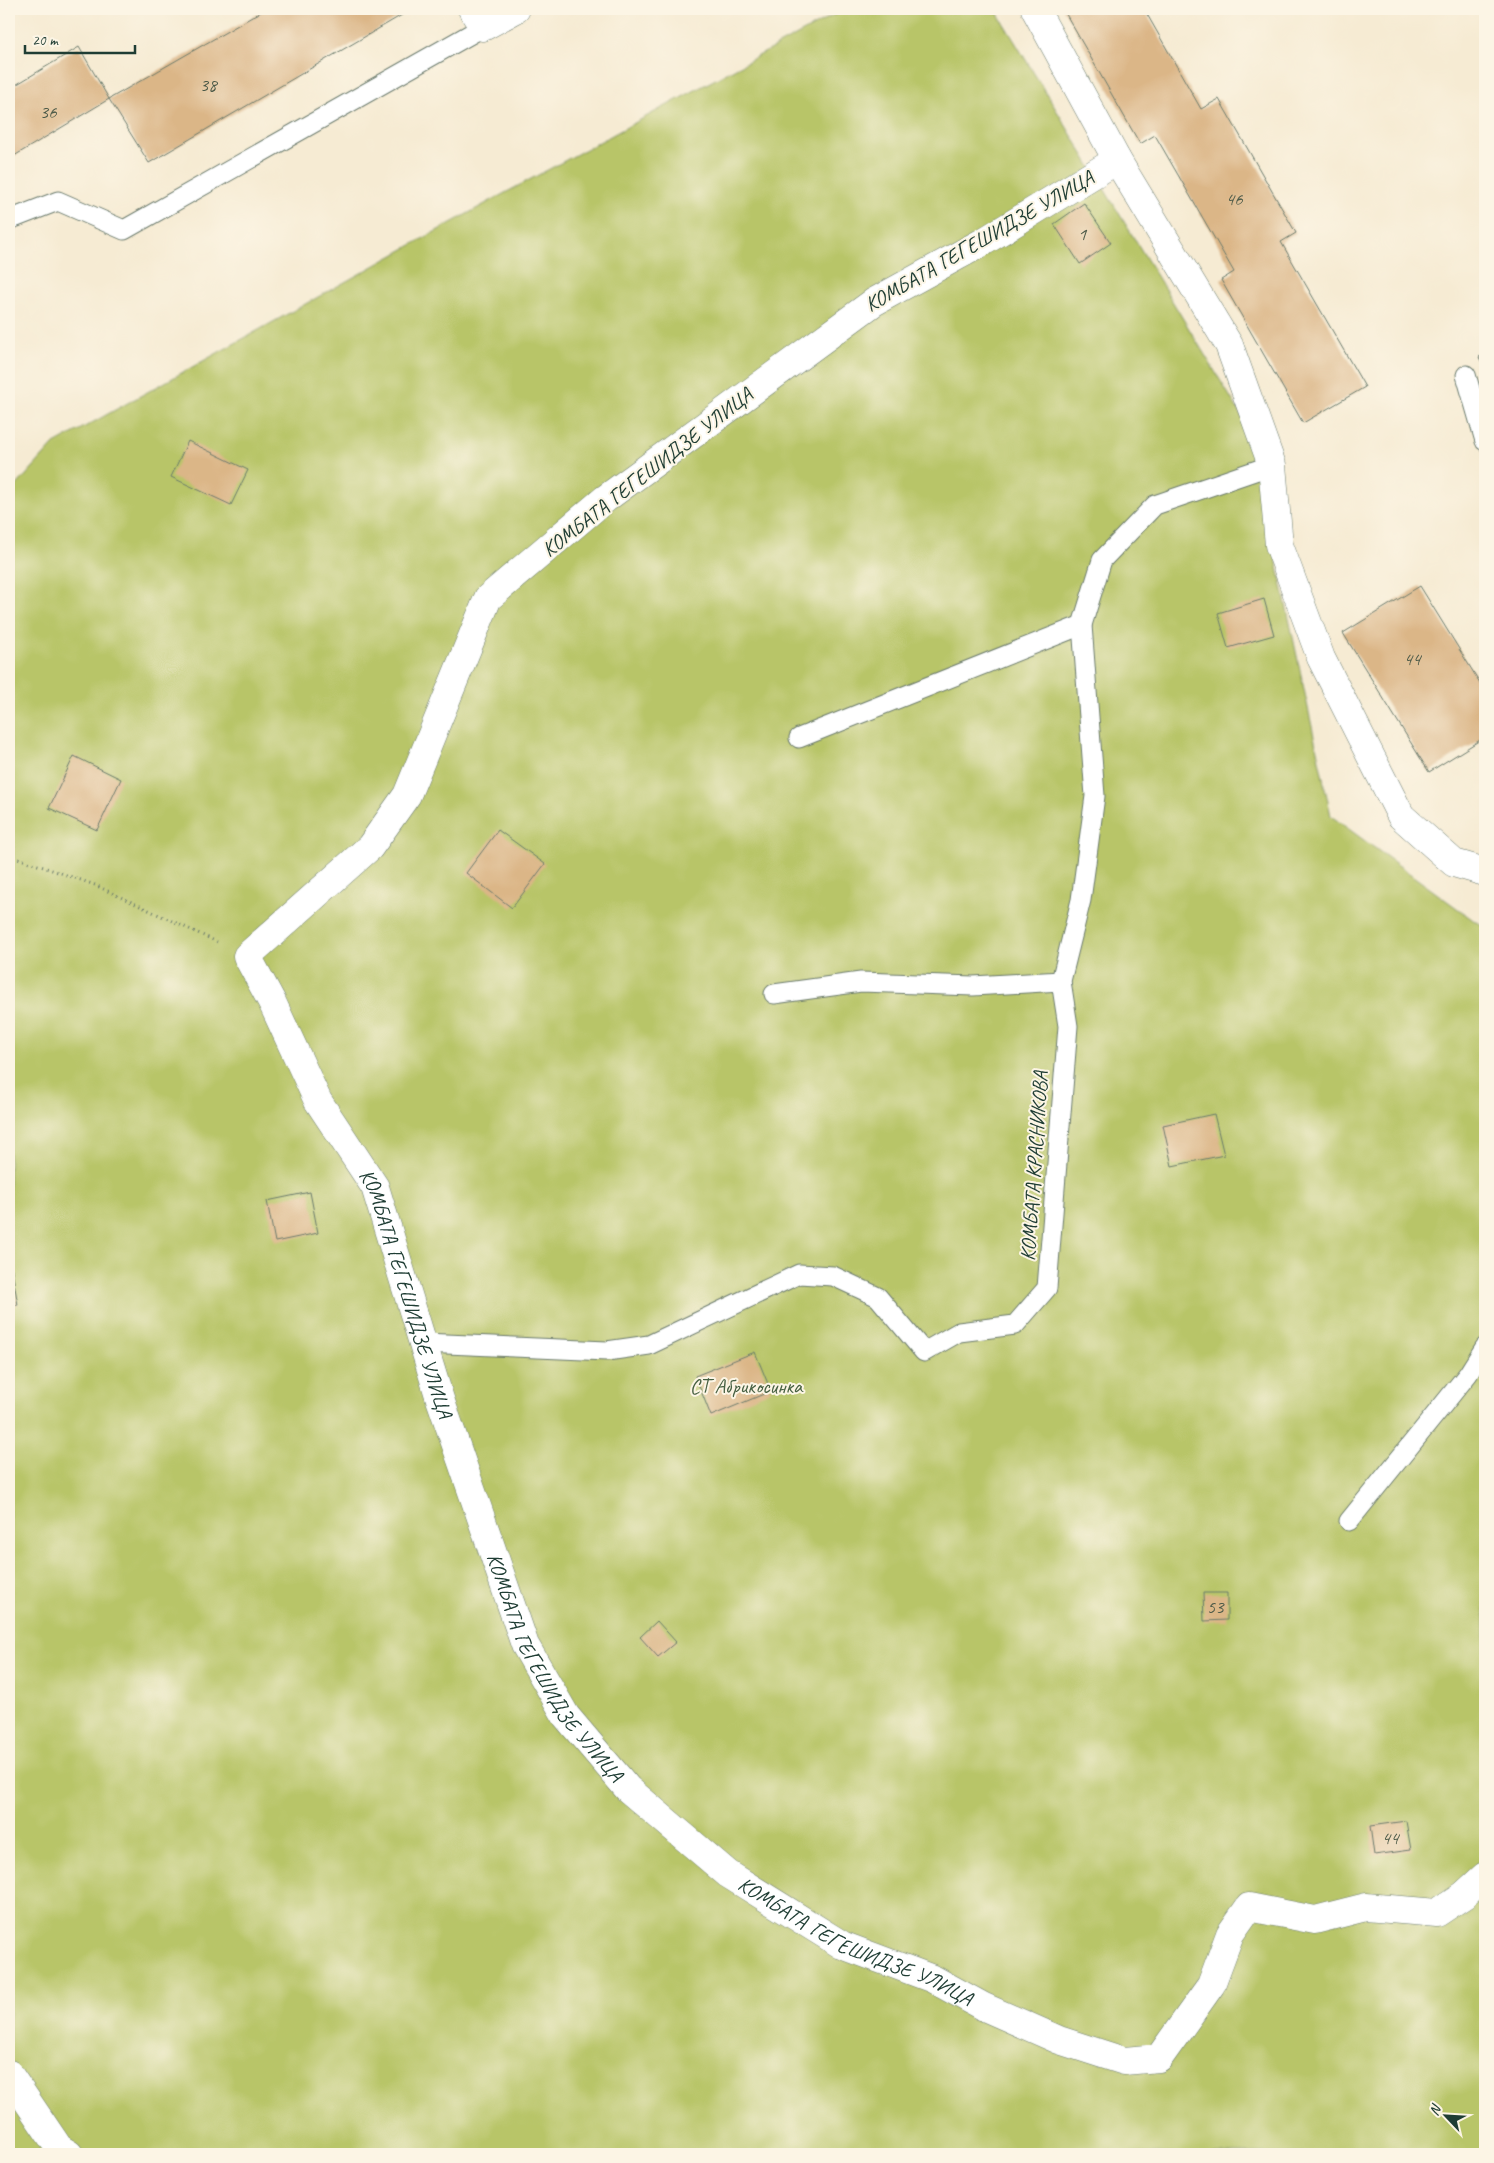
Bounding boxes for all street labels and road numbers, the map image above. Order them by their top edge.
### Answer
street label: КОМБАТА ГЕГЕШИДЗЕ УЛИЦА [860,164,1099,317]
street label: КОМБАТА ГЕГЕШИДЗЕ УЛИЦА [537,381,759,562]
street label: КОМБАТА КРАСНИКОВА [1014,1069,1054,1262]
street label: КОМБАТА ГЕГЕШИДЗЕ УЛИЦА [354,1164,459,1423]
street label: КОМБАТА ГЕГЕШИДЗЕ УЛИЦА [481,1550,630,1788]
street label: КОМБАТА ГЕГЕШИДЗЕ УЛИЦА [734,1871,979,2012]

